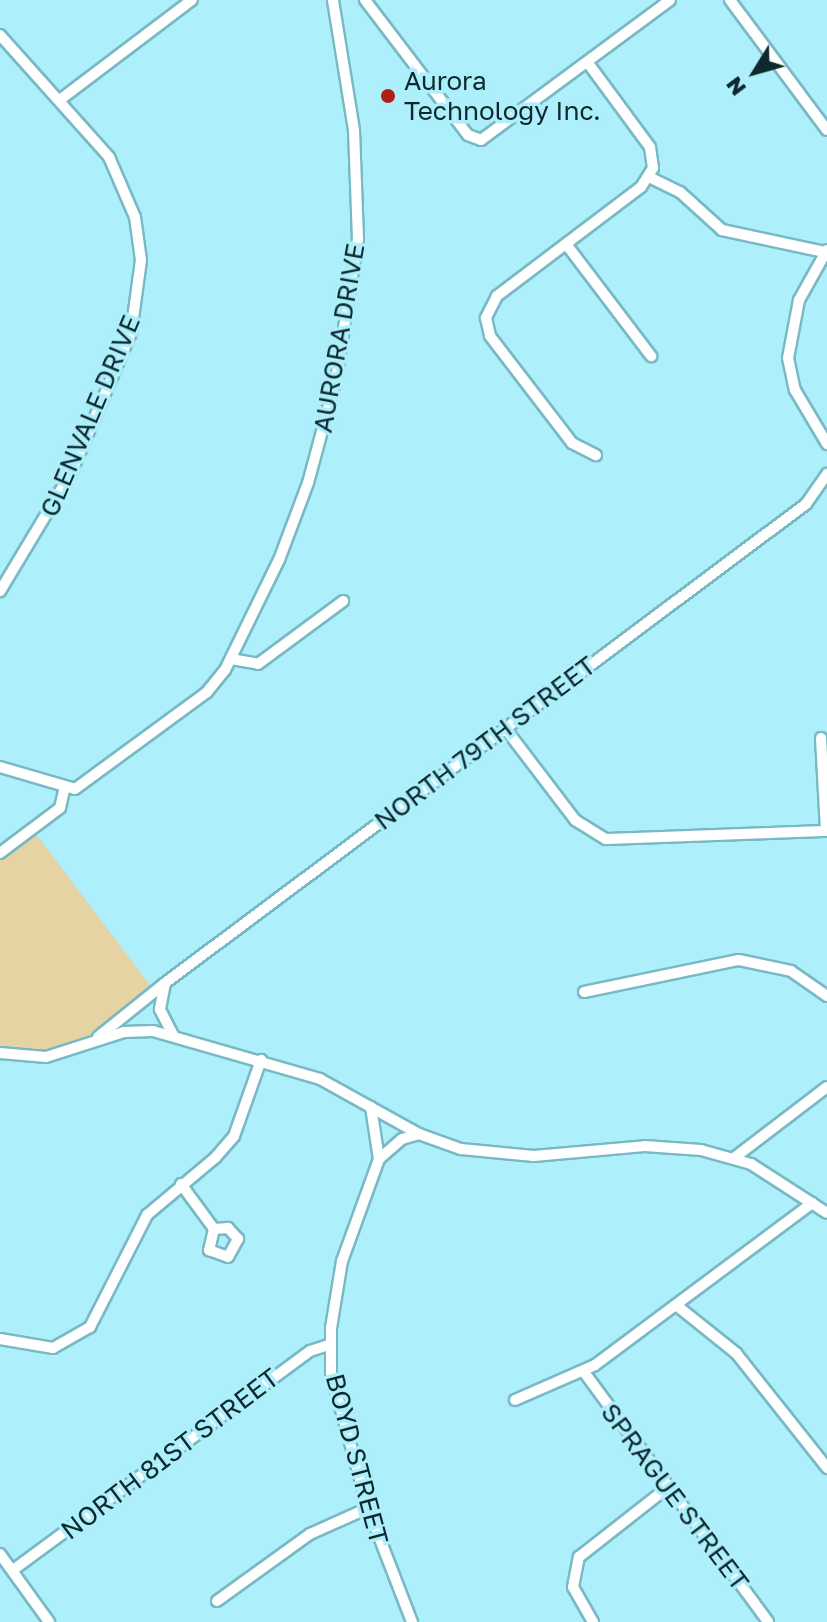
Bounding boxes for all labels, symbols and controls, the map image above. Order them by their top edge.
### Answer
north arrow [715,32,795,112]
place label: Aurora Technology Inc. [404,65,601,126]
text: N [720,72,751,102]
marker: Aurora Technology Inc. [379,87,397,105]
street label: AURORA DRIVE [307,241,371,435]
street label: GLENVALE DRIVE [33,311,147,521]
street label: NORTH 79TH STREET [368,650,602,836]
street label: NORTH 81ST STREET [55,1362,285,1546]
street label: BOYD STREET [319,1370,395,1548]
street label: SPRAGUE STREET [594,1397,756,1597]

